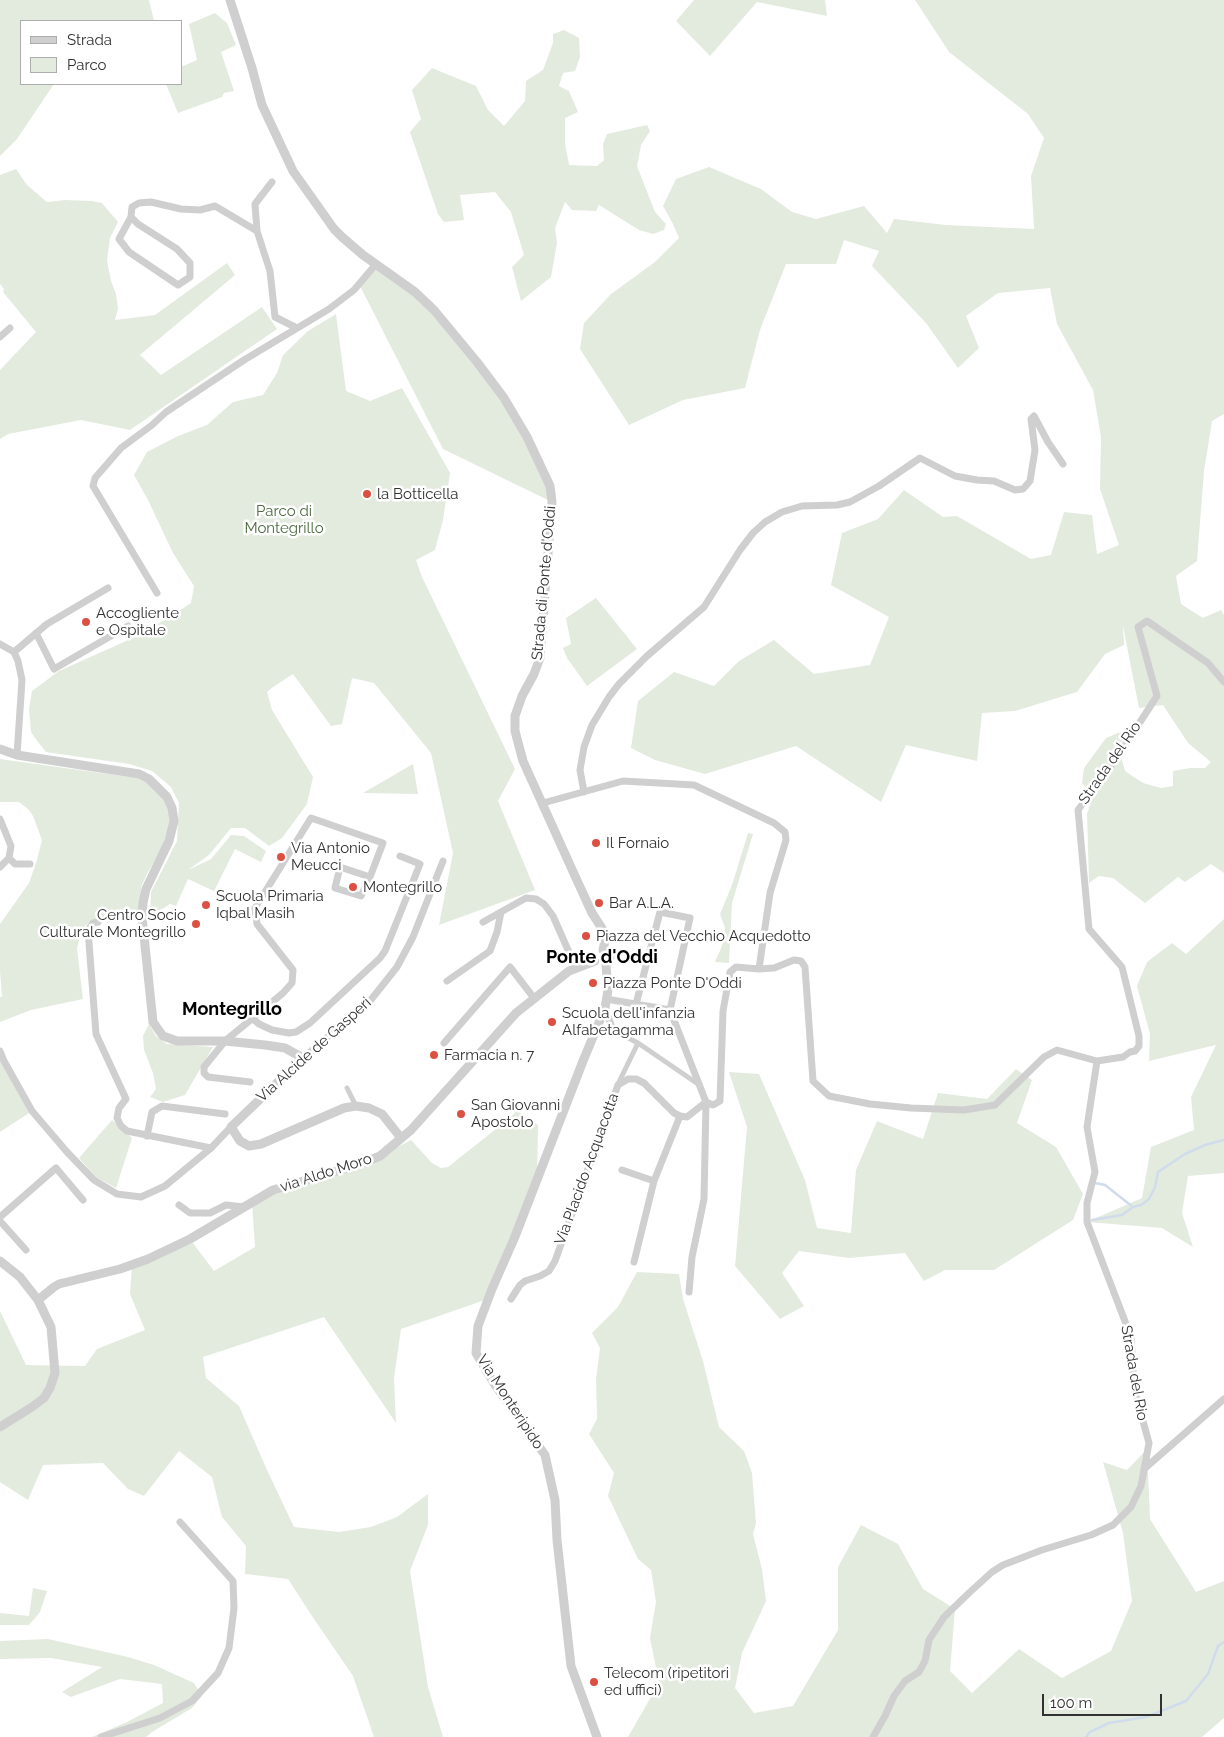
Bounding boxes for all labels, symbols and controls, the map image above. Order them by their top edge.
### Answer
legend [20,20,182,85]
text: Strada [67,31,112,49]
text: Parco [67,56,107,74]
place label: la Botticella [377,485,458,503]
marker: la Botticella [361,488,373,500]
park label: Parco di Montegrillo [244,502,324,537]
street label: Strada di Ponte d'Oddi [528,505,560,661]
place label: Accogliente e Ospitale [96,604,179,639]
marker: Accogliente e Ospitale [80,616,92,628]
street label: Strada del Rio [1075,718,1145,808]
place label: Il Fornaio [606,834,669,852]
marker: Il Fornaio [590,837,602,849]
place label: Via Antonio Meucci [291,839,370,874]
marker: Via Antonio Meucci [275,851,287,863]
place label: Montegrillo [363,878,442,896]
marker: Montegrillo [347,881,359,893]
place label: Scuola Primaria Iqbal Masih [216,887,324,922]
place label: Bar A.L.A. [609,894,674,912]
marker: Bar A.L.A. [593,897,605,909]
marker: Scuola Primaria Iqbal Masih [200,899,212,911]
place label: Centro Socio Culturale Montegrillo [39,906,186,941]
marker: Centro Socio Culturale Montegrillo [190,918,202,930]
place label: Piazza del Vecchio Acquedotto [596,927,811,945]
marker: Piazza del Vecchio Acquedotto [580,930,592,942]
district label: Ponte d'Oddi [546,947,658,969]
place label: Piazza Ponte D'Oddi [603,974,742,992]
marker: Piazza Ponte D'Oddi [587,977,599,989]
street label: Via Alcide de Gasperi [253,994,375,1106]
district label: Montegrillo [182,999,282,1021]
place label: Scuola dell'infanzia Alfabetagamma [562,1004,695,1039]
marker: Scuola dell'infanzia Alfabetagamma [546,1016,558,1028]
place label: Farmacia n. 7 [444,1046,534,1064]
marker: Farmacia n. 7 [428,1049,440,1061]
street label: Via Placido Acquacotta [551,1091,623,1247]
place label: San Giovanni Apostolo [471,1096,560,1131]
marker: San Giovanni Apostolo [455,1108,467,1120]
street label: via Aldo Moro [278,1150,374,1196]
street label: Strada del Rio [1117,1324,1151,1422]
street label: Via Monteripido [473,1351,547,1453]
place label: Telecom (ripetitori ed uffici) [604,1664,729,1699]
marker: Telecom (ripetitori ed uffici) [588,1676,600,1688]
scale bar [1044,1684,1164,1716]
text: 100 m [1050,1694,1092,1712]

